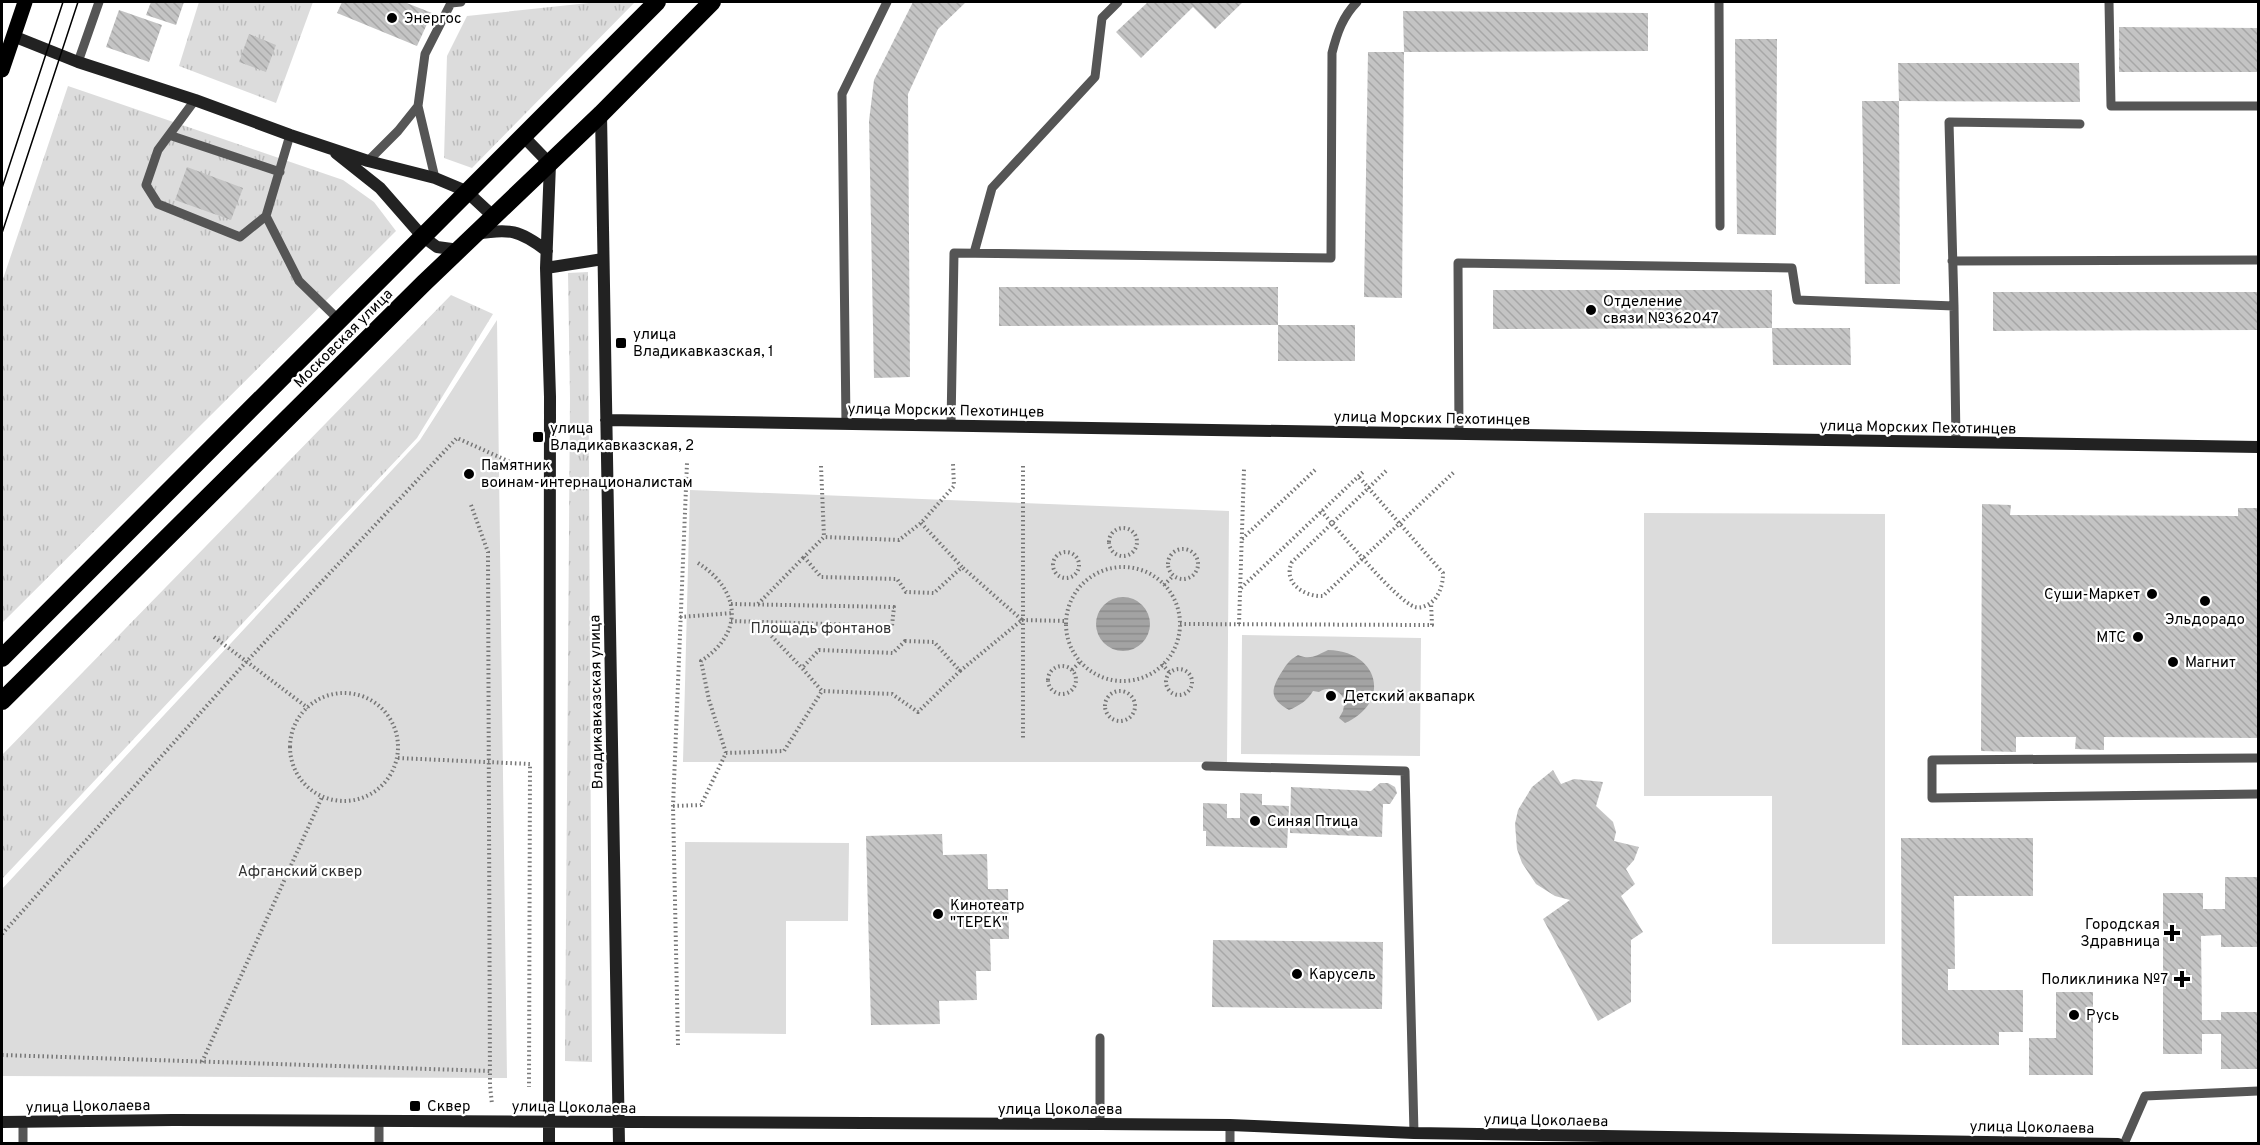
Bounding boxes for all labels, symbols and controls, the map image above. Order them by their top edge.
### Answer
place label: Энергос [404,10,462,29]
marker: Энергос [385,11,399,25]
street label: Московская улица [290,285,398,393]
place label: Отделение связи №362047 [1603,293,1719,329]
marker: Отделение связи №362047 [1584,303,1598,317]
place label: улица Владикавказская, 1 [633,326,774,362]
marker: улица Владикавказская, 1 [614,336,628,350]
street label: улица Морских Пехотинцев [847,400,1045,423]
street label: улица Морских Пехотинцев [1333,408,1531,431]
street label: улица Морских Пехотинцев [1819,417,2017,440]
place label: улица Владикавказская, 2 [550,420,694,456]
marker: улица Владикавказская, 2 [531,430,545,444]
place label: Памятник воинам-интернационалистам [481,457,693,493]
marker: Памятник воинам-интернационалистам [462,467,476,481]
place label: Суши-Маркет [2044,586,2140,605]
marker: Суши-Маркет [2145,587,2159,601]
marker: Эльдорадо [2198,594,2212,608]
place label: Эльдорадо [2165,611,2245,630]
street label: Владикавказская улица [586,614,609,789]
park label: Площадь фонтанов [751,620,891,639]
place label: МТС [2096,629,2126,648]
marker: МТС [2131,630,2145,644]
place label: Магнит [2185,654,2236,673]
marker: Магнит [2166,655,2180,669]
place label: Детский аквапарк [1343,688,1475,707]
marker: Детский аквапарк [1324,689,1338,703]
place label: Синяя Птица [1267,813,1358,832]
marker: Синяя Птица [1248,814,1262,828]
park label: Афганский сквер [238,863,362,882]
place label: Кинотеатр "ТЕРЕК" [950,897,1025,933]
marker: Кинотеатр "ТЕРЕК" [931,907,945,921]
place label: Городская Здравница [2080,916,2160,952]
marker: Городская Здравница [2165,926,2179,940]
place label: Карусель [1309,966,1376,985]
marker: Карусель [1290,967,1304,981]
marker: Поликлиника №7 [2173,970,2191,988]
place label: Поликлиника №7 [2041,971,2168,990]
place label: Русь [2086,1007,2119,1026]
marker: Русь [2067,1008,2081,1022]
street label: улица Цоколаева [26,1097,151,1118]
place label: Сквер [427,1098,470,1117]
street label: улица Цоколаева [511,1098,636,1119]
marker: Сквер [408,1099,422,1113]
street label: улица Цоколаева [998,1101,1122,1120]
street label: улица Цоколаева [1483,1111,1608,1132]
street label: улица Цоколаева [1969,1118,2094,1139]

